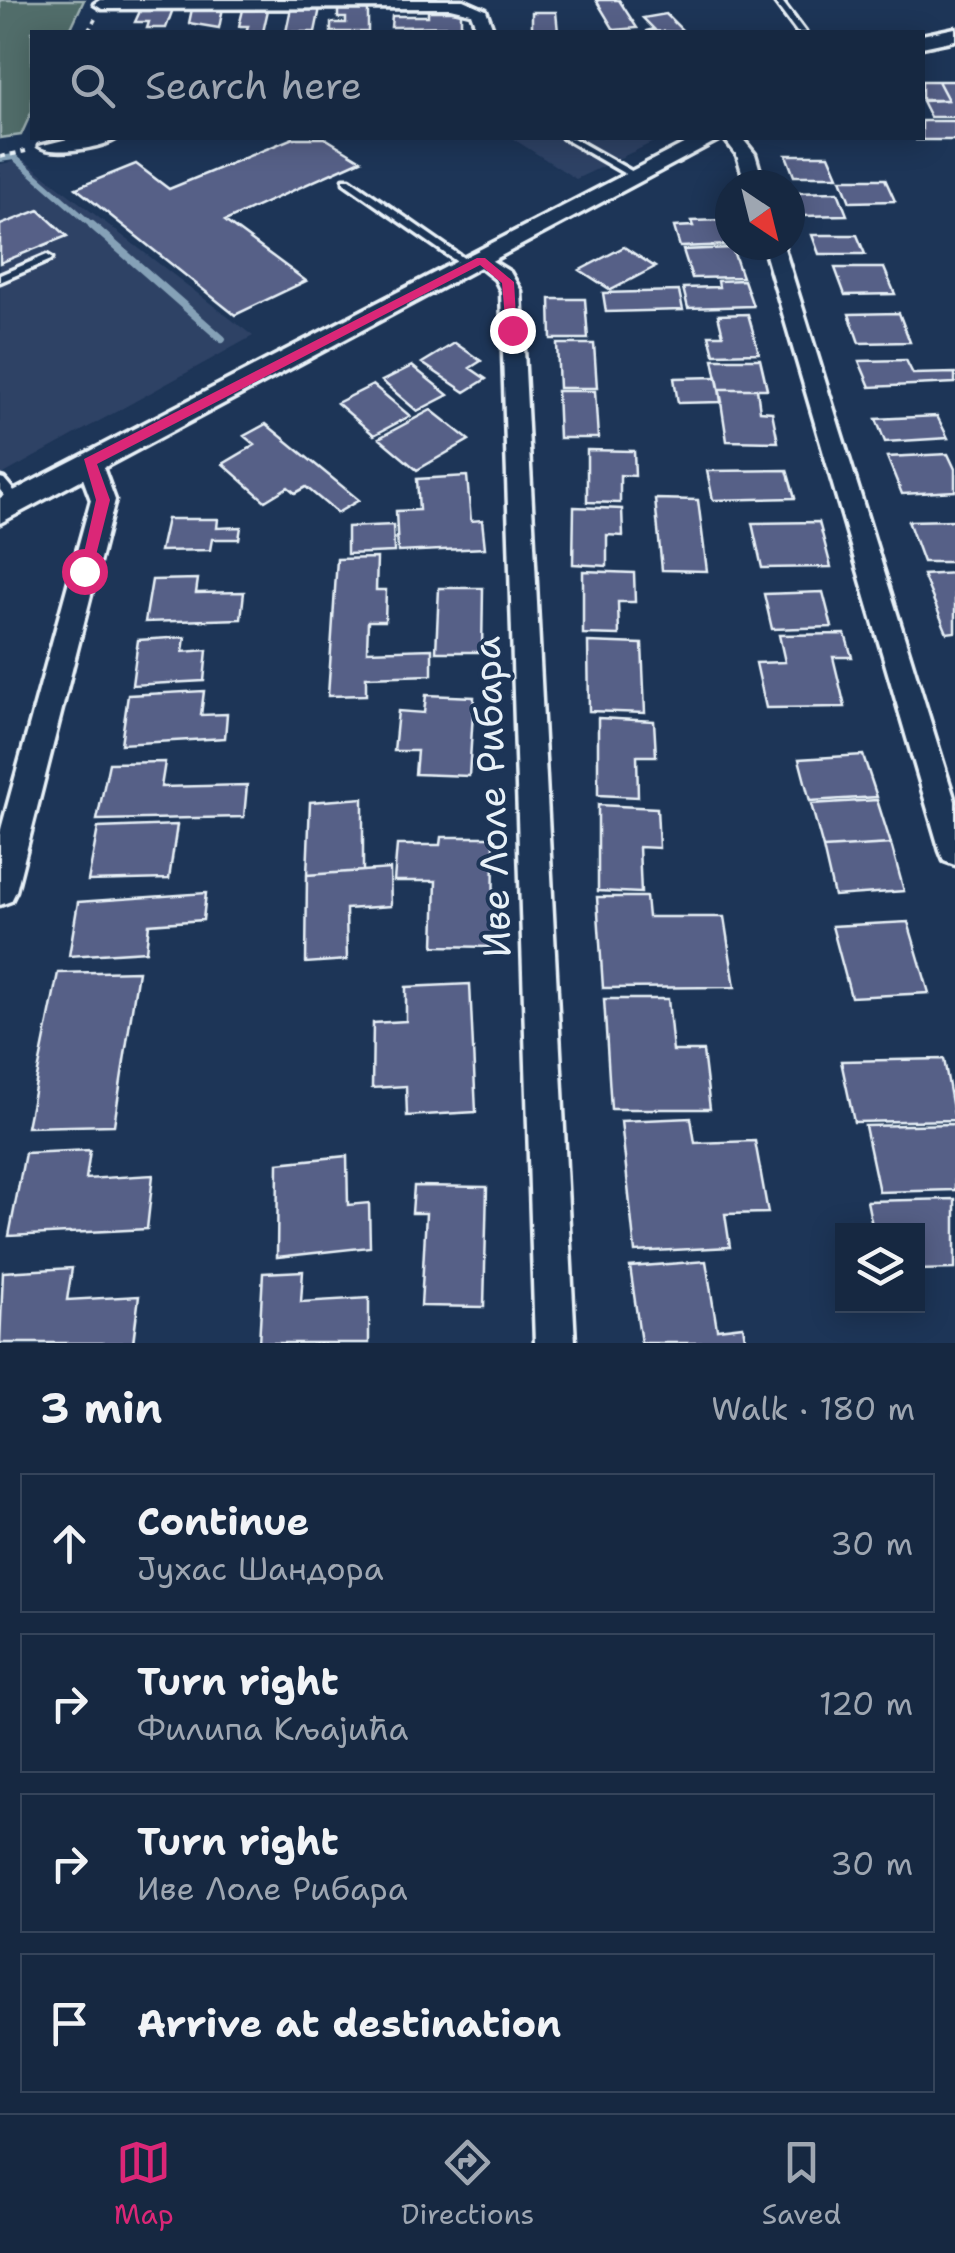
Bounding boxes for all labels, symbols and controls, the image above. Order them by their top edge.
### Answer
search box [30,30,925,140]
icon: search [65,58,120,113]
text: Search here [145,60,362,111]
north arrow [715,170,805,260]
route end [490,308,536,354]
route start [62,549,108,595]
street label: Иве Лоле Рибара [460,635,523,959]
map controls [835,1223,925,1313]
button: layers [835,1223,925,1313]
text: 3 min [40,1380,162,1436]
text: Walk · 180 m [711,1387,915,1430]
text: Continue [137,1496,309,1547]
icon: ahead [42,1516,97,1571]
text: 30 m [830,1522,913,1565]
text: Јухас Шандора [137,1547,384,1590]
text: Turn right [137,1656,339,1707]
icon: right [42,1676,97,1731]
text: 120 m [819,1682,913,1725]
text: Филипа Кљајића [137,1707,408,1750]
text: Turn right [137,1816,339,1867]
icon: right [42,1836,97,1891]
text: 30 m [830,1842,913,1885]
text: Иве Лоле Рибара [137,1867,408,1910]
icon: arrive [42,1996,97,2051]
text: Arrive at destination [137,1998,561,2049]
tab: Map [114,2135,174,2233]
tab: Directions [401,2135,534,2233]
tab: Saved [762,2135,841,2233]

